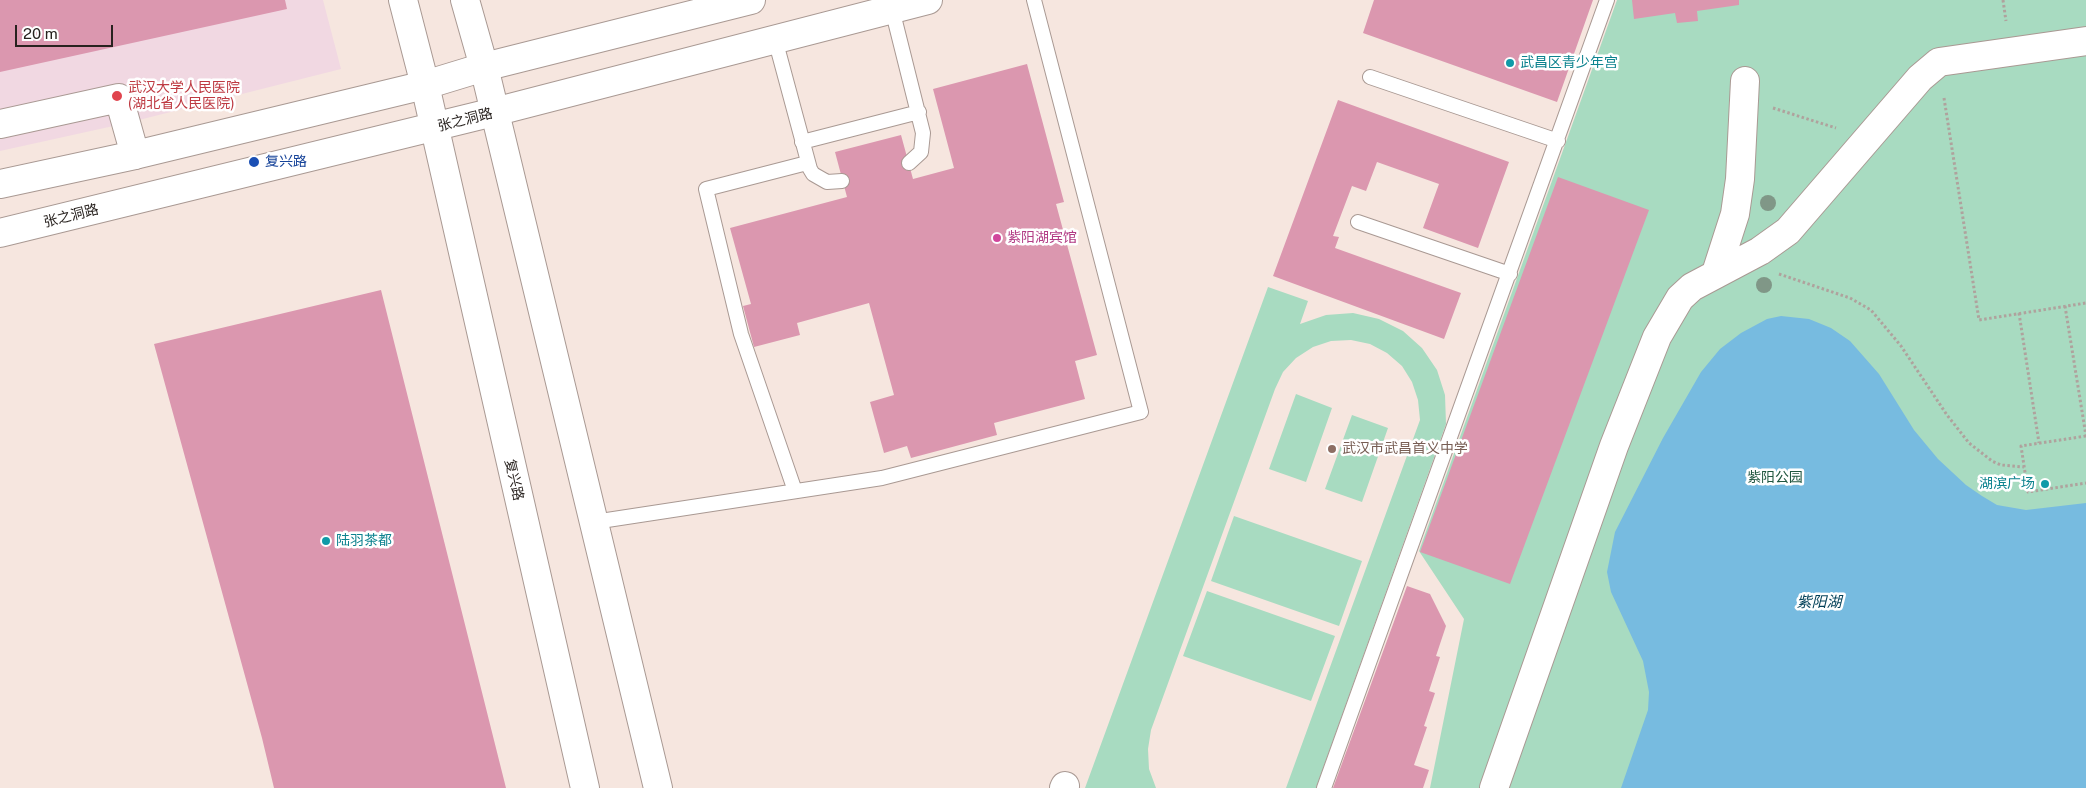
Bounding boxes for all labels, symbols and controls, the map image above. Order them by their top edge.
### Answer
scale bar [18,15,115,47]
text: 20 m [23,25,58,42]
place label: 武昌区青少年宫 [1520,55,1618,71]
marker: 武昌区青少年宫 [1504,57,1516,69]
place label: 武汉大学人民医院 (湖北省人民医院) [128,80,240,112]
marker: 武汉大学人民医院 (湖北省人民医院) [110,89,124,103]
street label: 张之洞路 [436,105,494,135]
place label: 复兴路 [265,154,307,170]
marker: 复兴路 [247,155,261,169]
street label: 张之洞路 [42,201,100,231]
place label: 紫阳湖宾馆 [1007,230,1077,246]
marker: 紫阳湖宾馆 [991,232,1003,244]
place label: 武汉市武昌首义中学 [1342,441,1468,457]
marker: 武汉市武昌首义中学 [1326,443,1338,455]
street label: 复兴路 [501,458,527,502]
park label: 紫阳公园 [1747,470,1803,486]
place label: 湖滨广场 [1979,476,2035,492]
marker: 湖滨广场 [2039,478,2051,490]
place label: 陆羽茶都 [336,533,392,549]
marker: 陆羽茶都 [320,535,332,547]
water label: 紫阳湖 [1797,593,1841,611]

